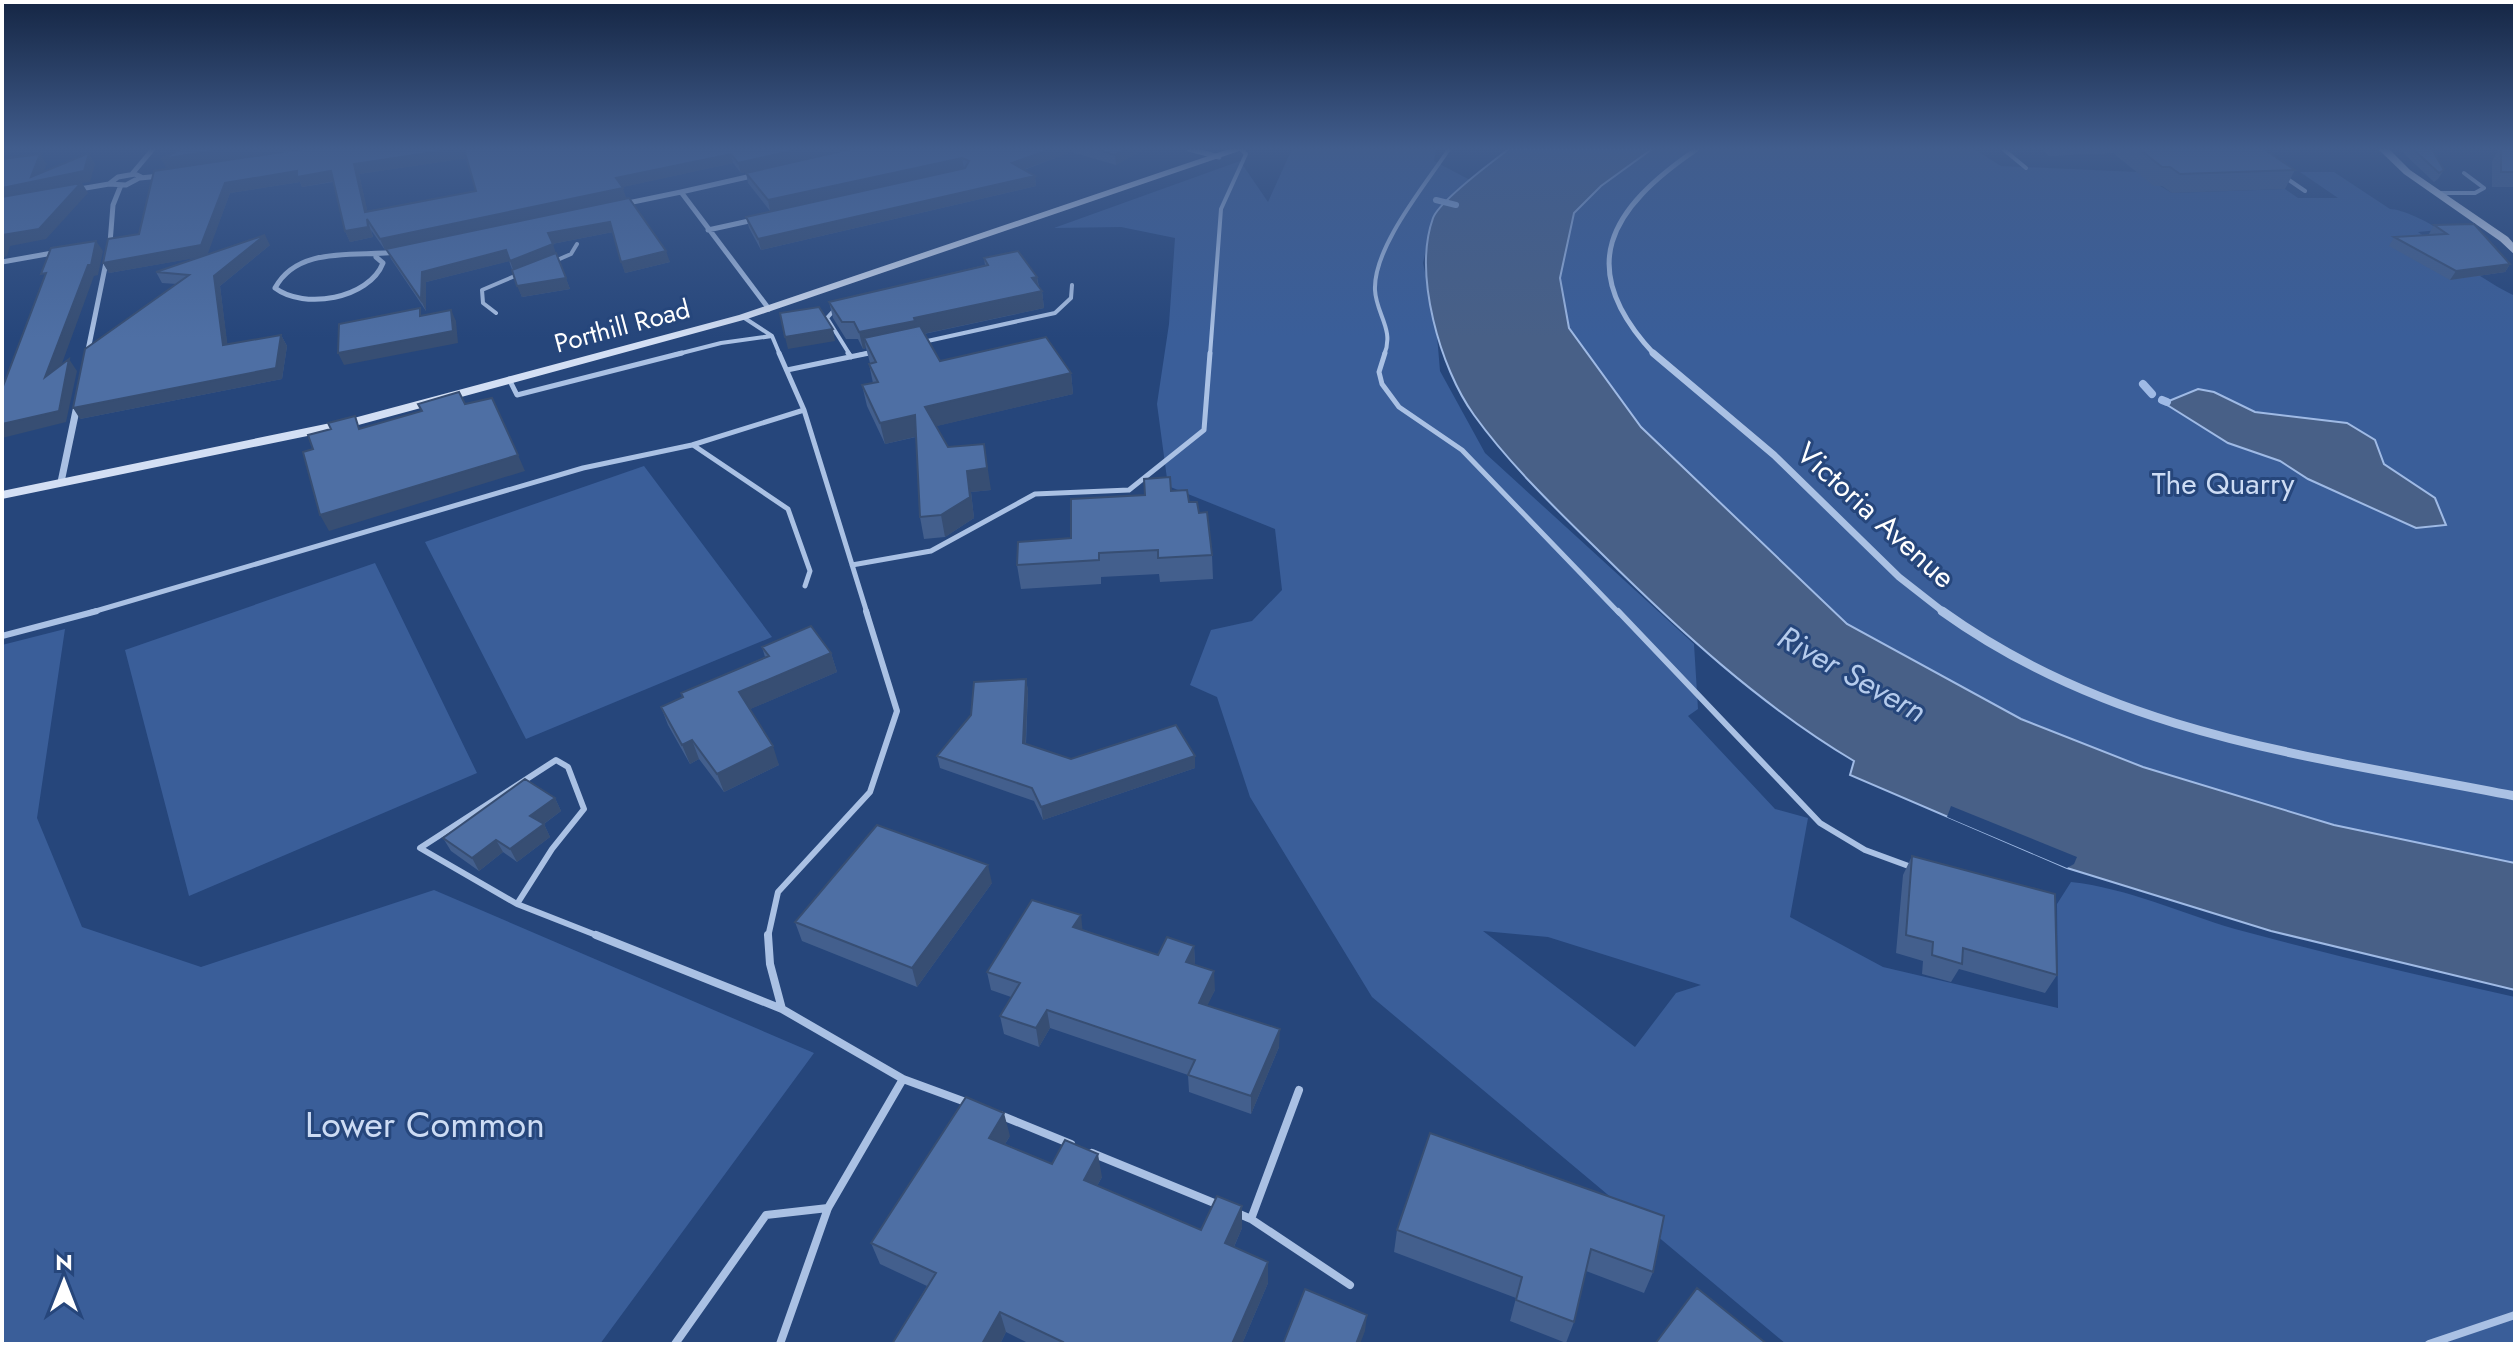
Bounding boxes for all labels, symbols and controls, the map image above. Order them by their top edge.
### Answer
street label: Porthill Road [550,290,694,362]
street label: Victoria Avenue [1787,432,1965,598]
park label: The Quarry [2152,462,2295,505]
water label: River Severn [1769,614,1935,734]
park label: Lower Common [305,1098,545,1150]
north arrow [24,1242,104,1322]
text: N [55,1246,73,1278]

